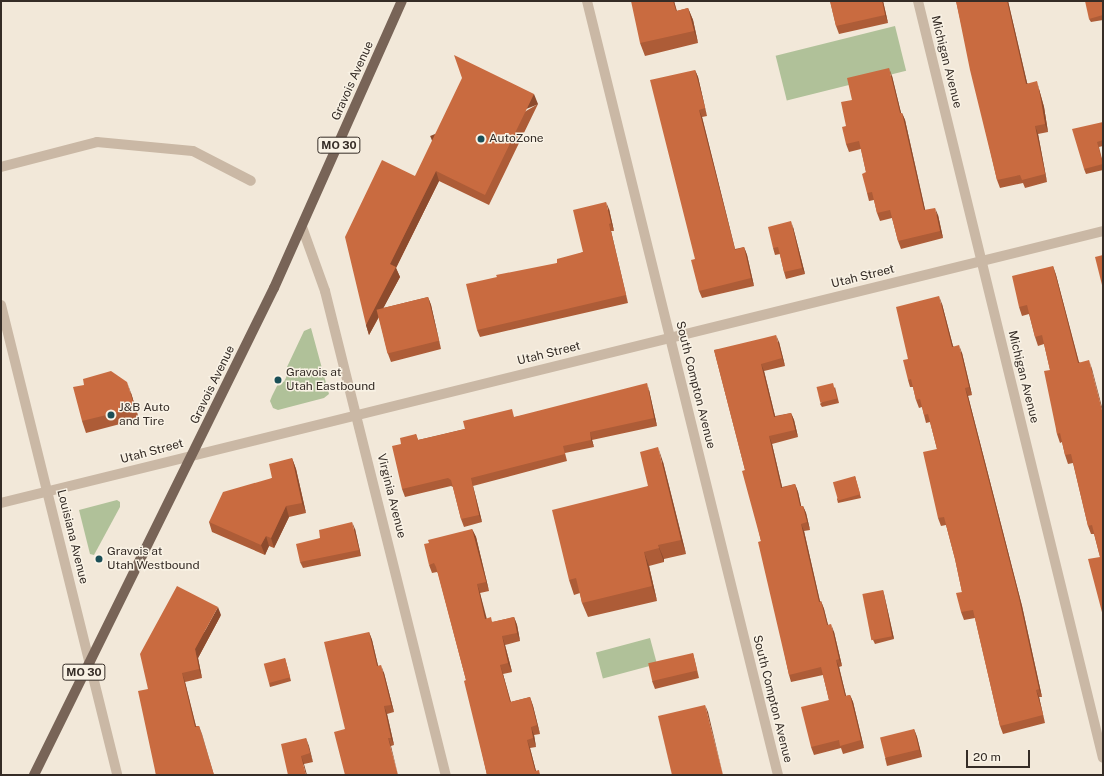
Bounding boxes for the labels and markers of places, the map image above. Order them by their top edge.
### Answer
place label: AutoZone [489,132,544,146]
marker: AutoZone [476,134,486,144]
place label: Gravois at Utah Eastbound [286,366,375,394]
marker: Gravois at Utah Eastbound [273,375,283,385]
place label: J&B Auto and Tire [119,401,170,429]
marker: J&B Auto and Tire [106,410,116,420]
place label: Gravois at Utah Westbound [107,545,200,573]
marker: Gravois at Utah Westbound [94,554,104,564]

